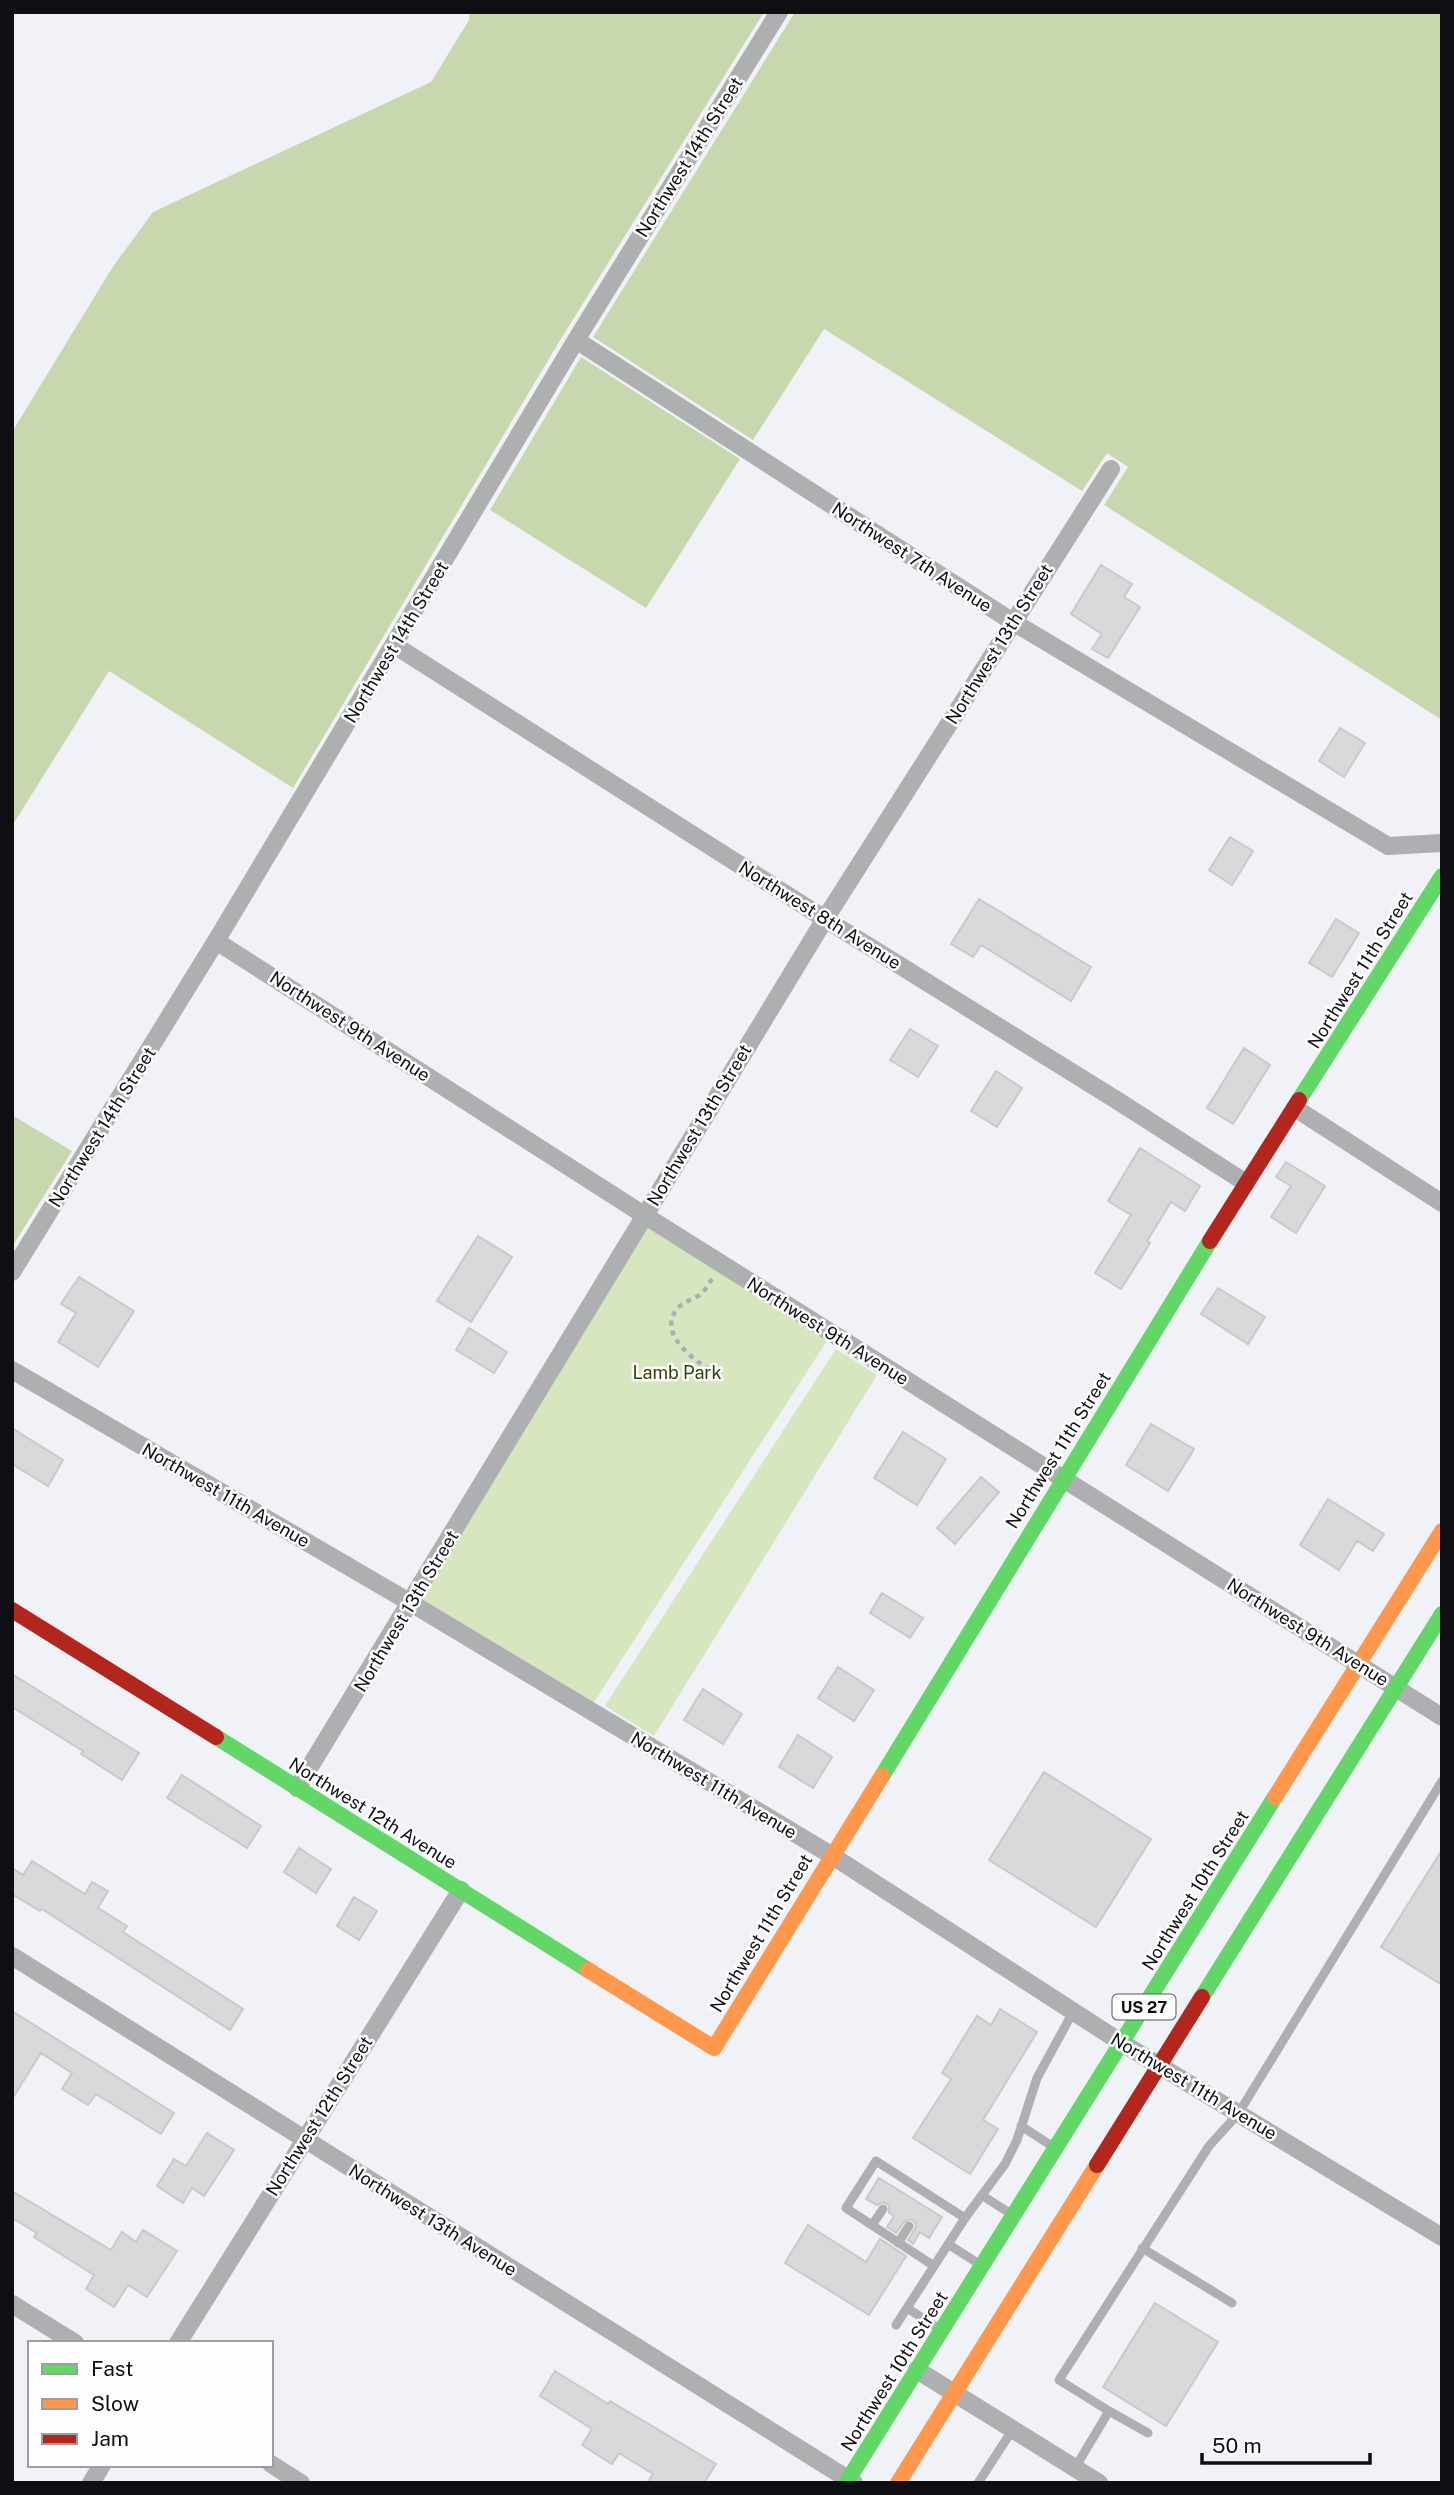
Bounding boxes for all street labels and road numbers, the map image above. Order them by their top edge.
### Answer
street label: Northwest 14th Street [631,73,747,241]
street label: Northwest 7th Avenue [828,498,996,616]
street label: Northwest 14th Street [339,557,453,727]
street label: Northwest 13th Street [941,560,1057,728]
street label: Northwest 8th Avenue [735,857,905,973]
street label: Northwest 11th Street [1303,888,1417,1052]
street label: Northwest 9th Avenue [266,966,434,1086]
street label: Northwest 13th Street [642,1040,756,1210]
street label: Northwest 14th Street [44,1043,160,1211]
street label: Northwest 9th Avenue [743,1273,913,1389]
street label: Northwest 11th Street [1001,1368,1115,1532]
street label: Northwest 11th Avenue [138,1438,314,1552]
street label: Northwest 13th Street [349,1526,463,1696]
street label: Northwest 9th Avenue [1223,1574,1393,1690]
street label: Northwest 11th Avenue [627,1727,801,1843]
street label: Northwest 12th Avenue [285,1753,461,1873]
street label: Northwest 10th Street [1137,1806,1253,1974]
street label: Northwest 11th Street [705,1850,817,2016]
road number: US 27 [1112,1994,1176,2020]
street label: Northwest 11th Avenue [1107,2028,1281,2144]
street label: Northwest 12th Street [261,2032,377,2200]
street label: Northwest 13th Avenue [345,2160,521,2280]
street label: Northwest 10th Street [836,2287,952,2455]

